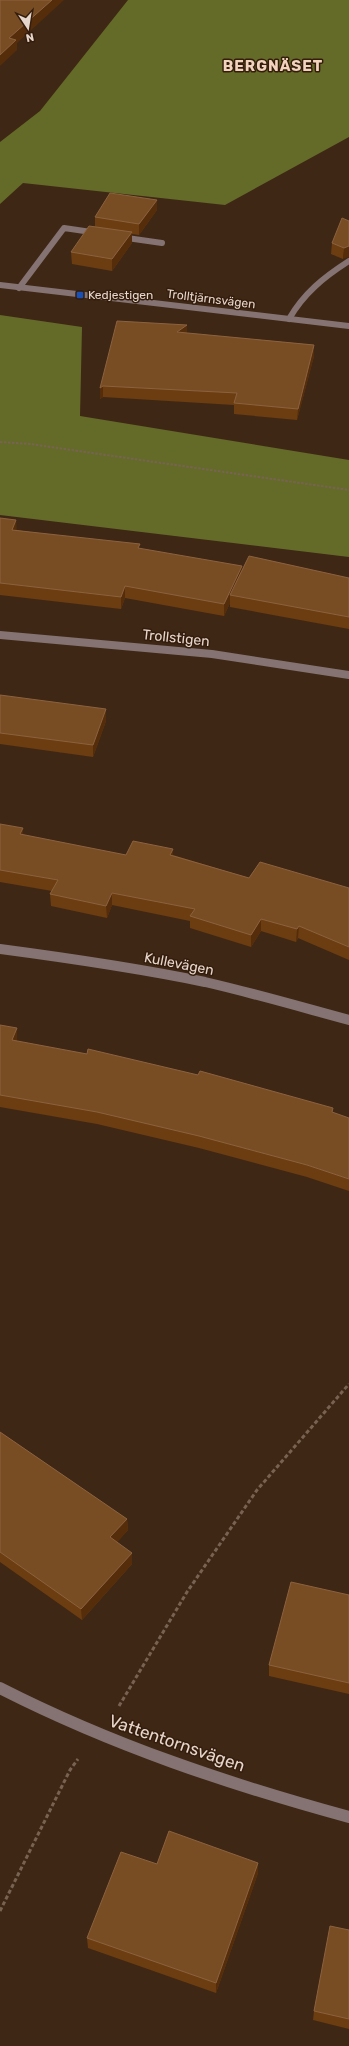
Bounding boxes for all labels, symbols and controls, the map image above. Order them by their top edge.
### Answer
north arrow [8,8,48,48]
text: N [25,30,35,44]
district label: BERGNÄSET [223,57,323,75]
street label: Trolltjärnsvägen [166,287,256,311]
place label: Kedjestigen [88,288,153,302]
marker: Kedjestigen [75,290,85,300]
street label: Trollstigen [141,626,211,650]
street label: Kullevägen [143,949,215,979]
street label: Vattentornsvägen [106,1710,248,1776]

